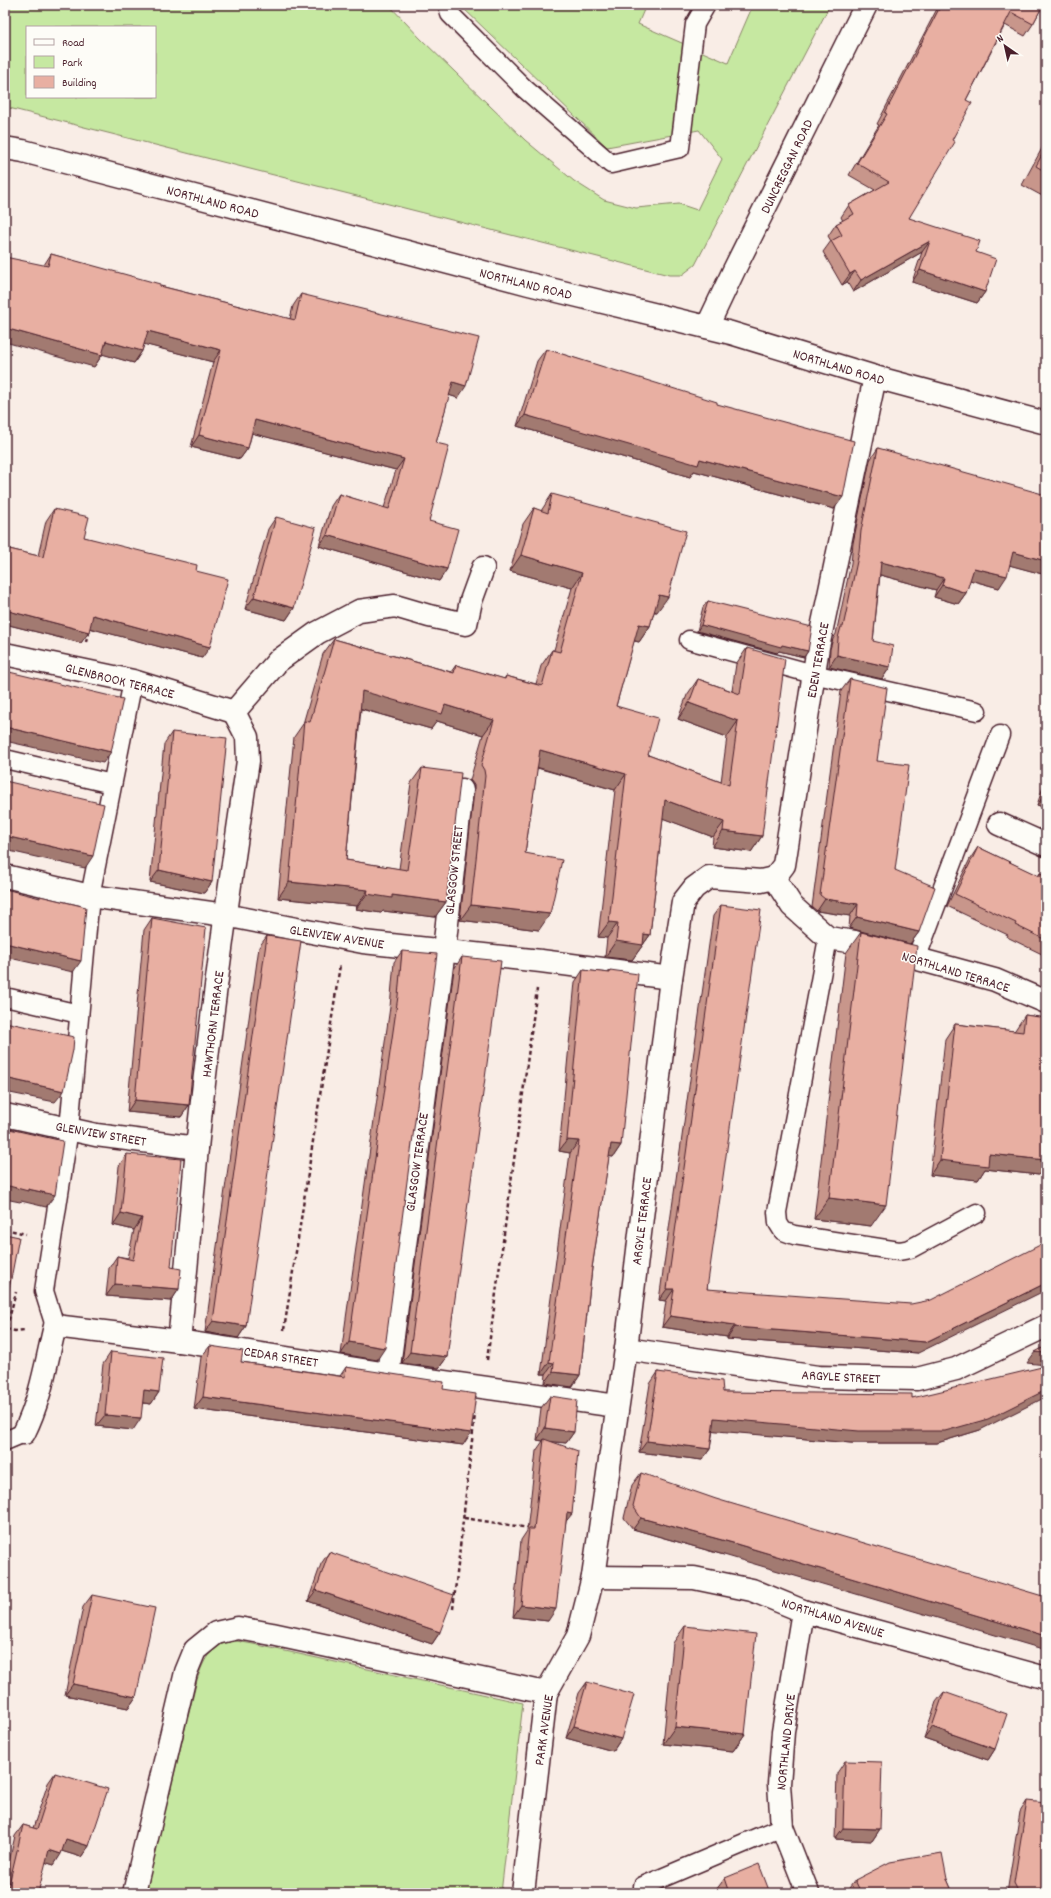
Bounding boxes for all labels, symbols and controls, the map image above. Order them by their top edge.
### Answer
legend [26,26,156,98]
north arrow [985,26,1025,66]
text: N [994,31,1008,48]
text: Road [62,35,84,52]
text: Park [62,55,83,72]
text: Building [62,75,97,92]
street label: DUNCREGGAN ROAD [756,116,819,217]
street label: NORTHLAND ROAD [164,181,261,225]
street label: NORTHLAND ROAD [477,264,574,306]
street label: NORTHLAND ROAD [790,344,887,391]
street label: EDEN TERRACE [802,620,836,700]
street label: GLENBROOK TERRACE [63,659,177,705]
street label: GLASGOW STREET [440,824,470,916]
street label: GLENVIEW AVENUE [288,921,386,955]
street label: NORTHLAND TERRACE [899,947,1012,999]
street label: HAWTHORN TERRACE [198,969,231,1079]
street label: GLASGOW TERRACE [401,1111,435,1213]
street label: GLENVIEW STREET [54,1117,148,1153]
street label: ARGYLE TERRACE [628,1175,658,1266]
street label: CEDAR STREET [242,1342,320,1374]
street label: ARGYLE STREET [801,1366,881,1390]
street label: NORTHLAND AVENUE [779,1594,887,1644]
street label: NORTHLAND DRIVE [772,1692,802,1791]
street label: PARK AVENUE [530,1693,560,1767]

